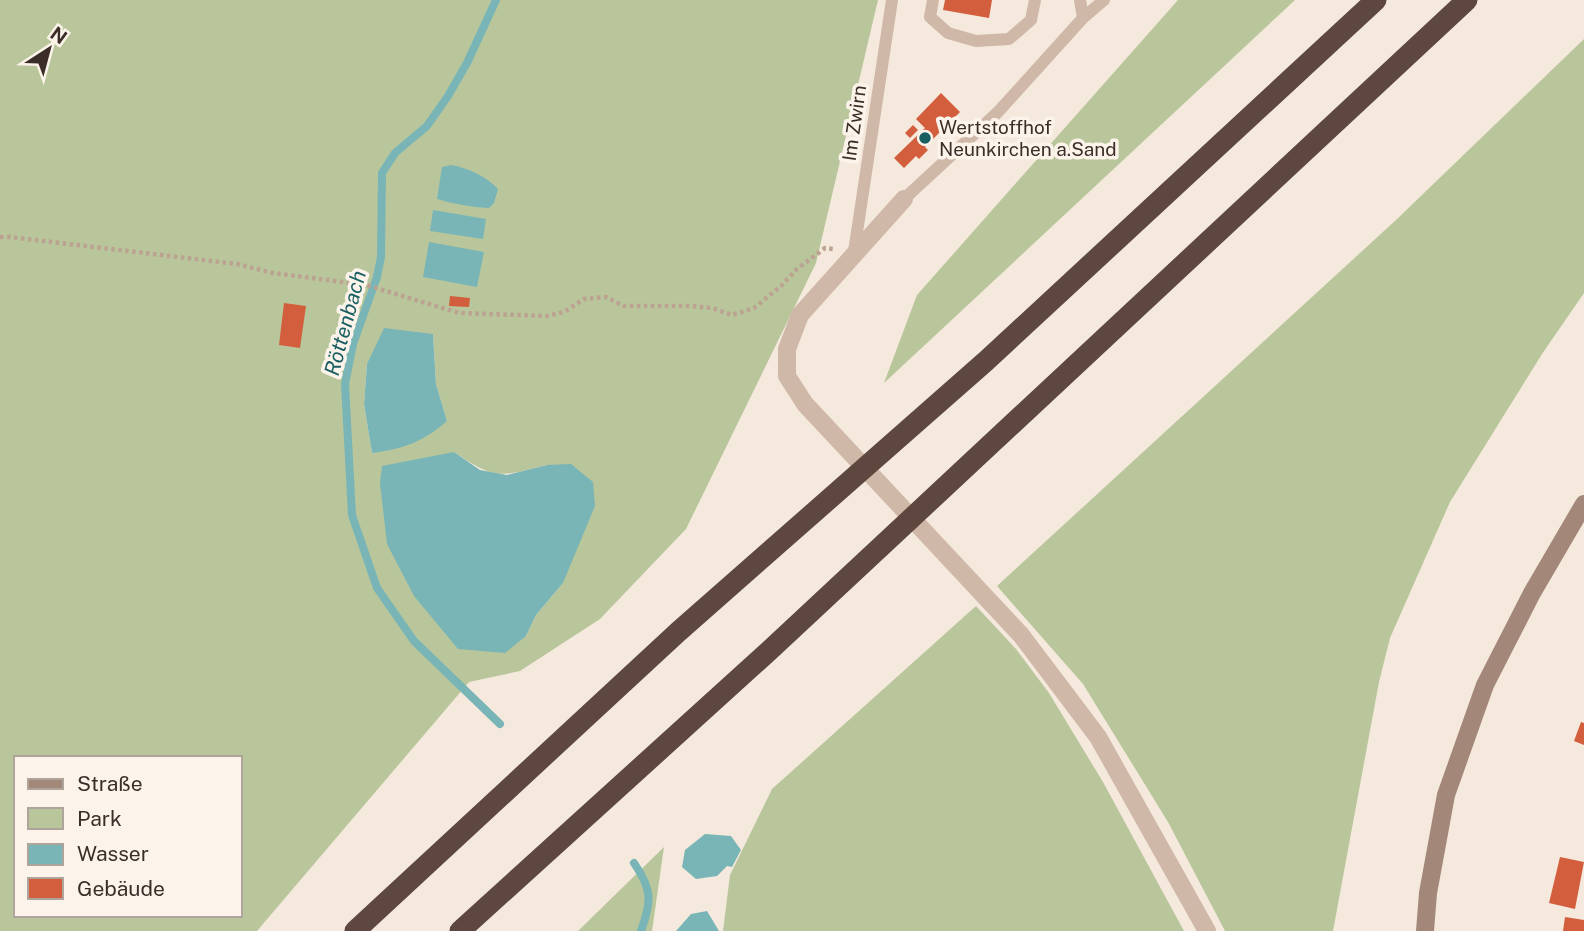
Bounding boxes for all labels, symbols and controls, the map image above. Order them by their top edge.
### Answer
north arrow [14,14,84,84]
text: N [47,22,71,49]
street label: Im Zwirn [838,84,870,162]
place label: Wertstoffhof Neunkirchen a.Sand [939,116,1117,160]
marker: Wertstoffhof Neunkirchen a.Sand [917,130,933,146]
water label: Röttenbach [319,268,371,378]
legend [14,756,242,917]
text: Straße [77,771,143,796]
text: Park [77,806,122,831]
text: Wasser [77,841,149,866]
text: Gebäude [77,876,165,901]

